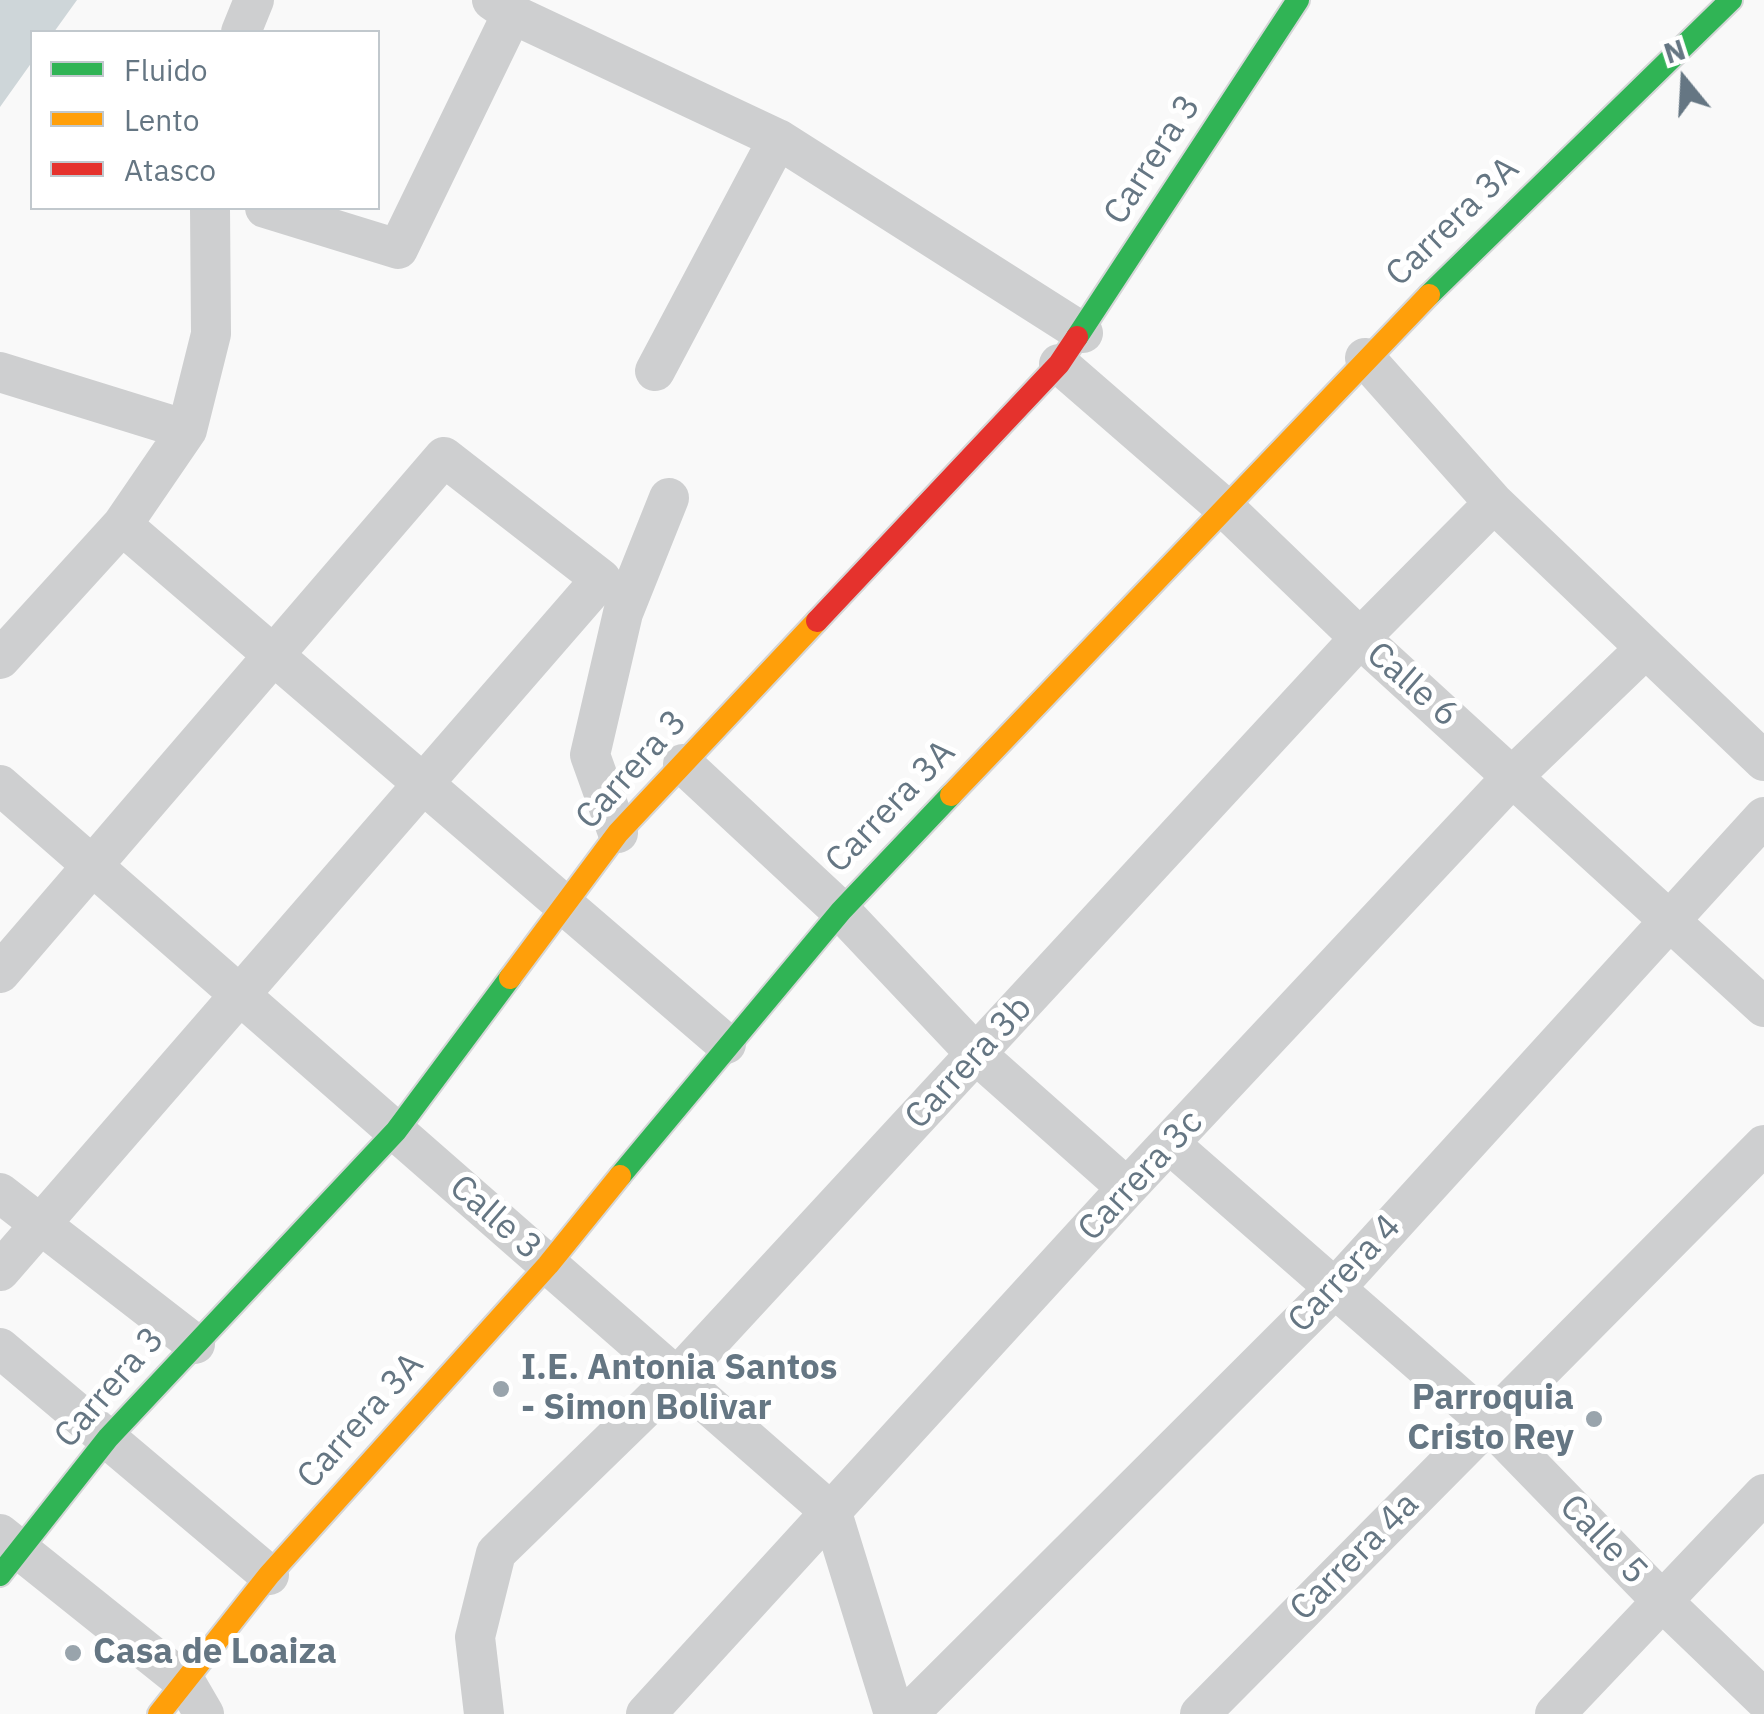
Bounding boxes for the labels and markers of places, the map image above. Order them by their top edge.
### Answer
place label: I.E. Antonia Santos - Simon Bolivar [521,1348,837,1430]
marker: I.E. Antonia Santos - Simon Bolivar [490,1378,512,1400]
place label: Parroquia Cristo Rey [1407,1378,1574,1460]
marker: Parroquia Cristo Rey [1583,1408,1605,1430]
place label: Casa de Loaiza [93,1632,337,1674]
marker: Casa de Loaiza [62,1642,84,1664]

